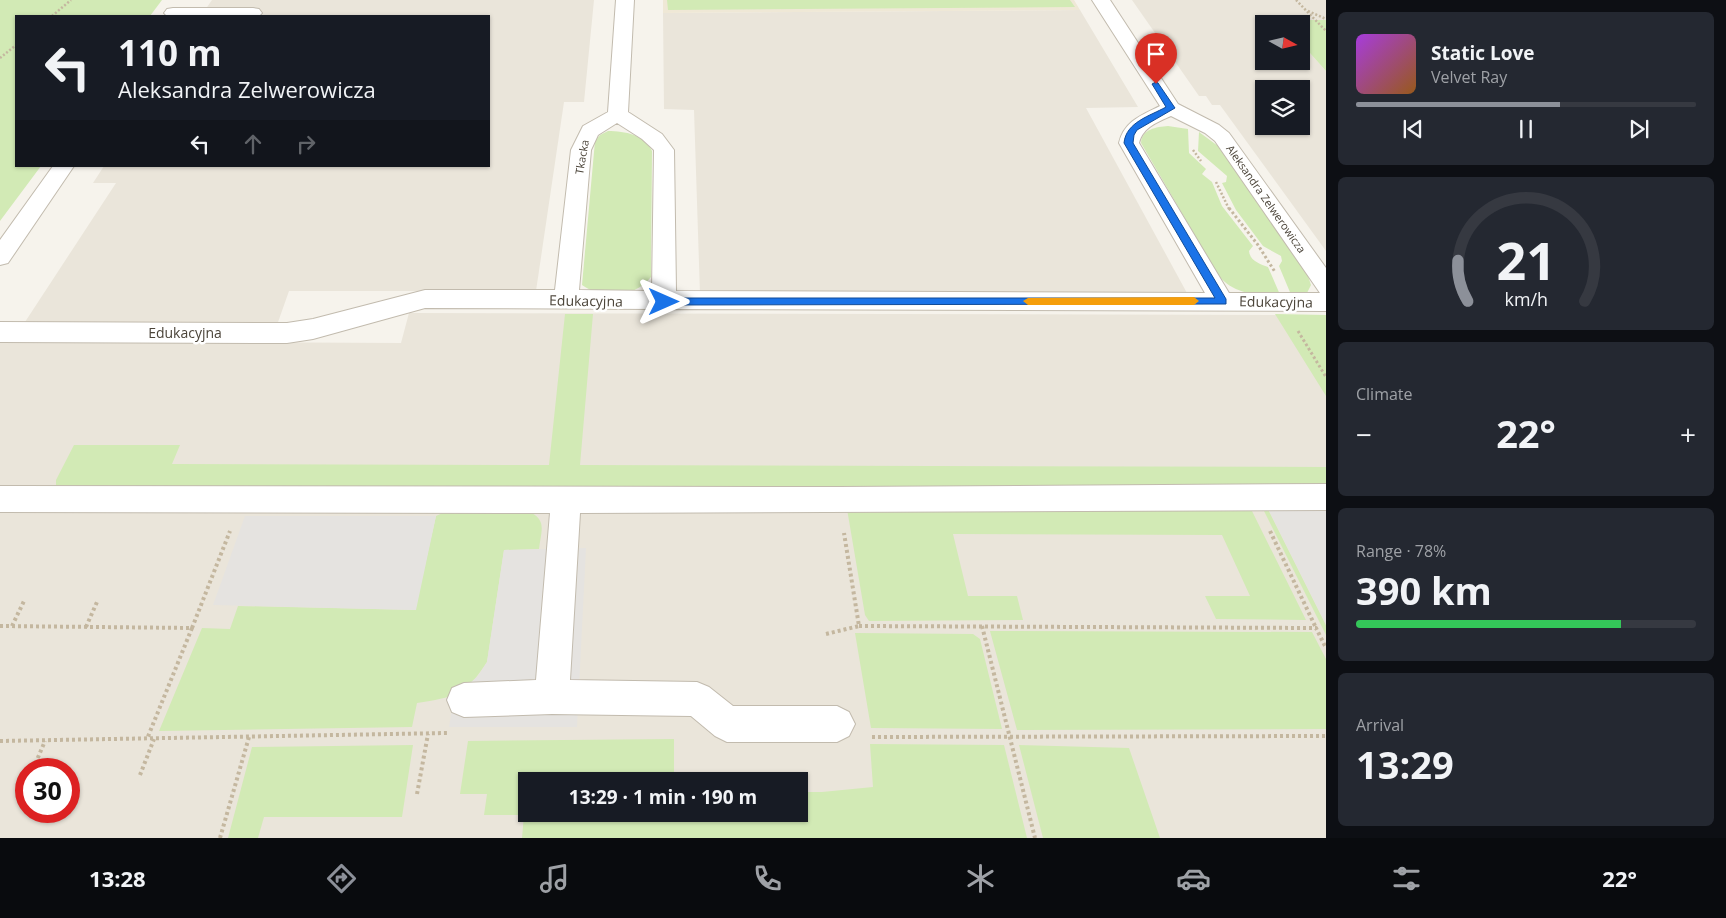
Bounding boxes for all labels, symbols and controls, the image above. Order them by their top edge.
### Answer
north arrow [1255,15,1310,70]
map controls [1255,15,1310,135]
text: 110 m [118,29,222,76]
pin [1135,33,1177,84]
icon: left [35,35,100,100]
icon: arrive [1142,40,1170,68]
text: Static Love [1431,40,1534,66]
text: Velvet Ray [1431,66,1507,88]
text: Aleksandra Zelwerowicza [118,74,376,104]
button: layers [1255,80,1310,135]
icon: previous [1399,115,1427,143]
icon: pause [1512,115,1540,143]
icon: next [1625,115,1653,143]
icon: left [186,130,214,158]
icon: ahead [239,130,267,158]
icon: right [292,130,320,158]
street label: Tkacka [571,138,592,176]
street label: Aleksandra Zelwerowicza [1223,142,1310,256]
text: 21 [1496,224,1556,295]
position arrow [637,275,689,327]
text: km/h [1504,287,1548,311]
street label: Edukacyjna [549,290,623,311]
street label: Edukacyjna [1239,291,1313,312]
street label: Edukacyjna [148,323,222,342]
text: Climate [1356,383,1413,405]
text: 22° [1496,407,1556,459]
text: − [1356,415,1372,453]
text: + [1680,415,1696,453]
text: Range · 78% [1356,540,1446,562]
text: 390 km [1356,564,1492,616]
text: Arrival [1356,714,1404,736]
text: 13:29 [1356,738,1454,790]
speed limit sign: 30 [15,758,80,823]
text: 13:29 · 1 min · 190 m [569,784,757,810]
icon: directions [324,861,359,896]
icon: music [537,861,572,896]
icon: phone [750,861,785,896]
icon: climate [963,861,998,896]
icon: car [1176,861,1211,896]
icon: filters [1389,861,1424,896]
text: 13:28 [89,863,146,893]
text: 22° [1602,863,1637,893]

